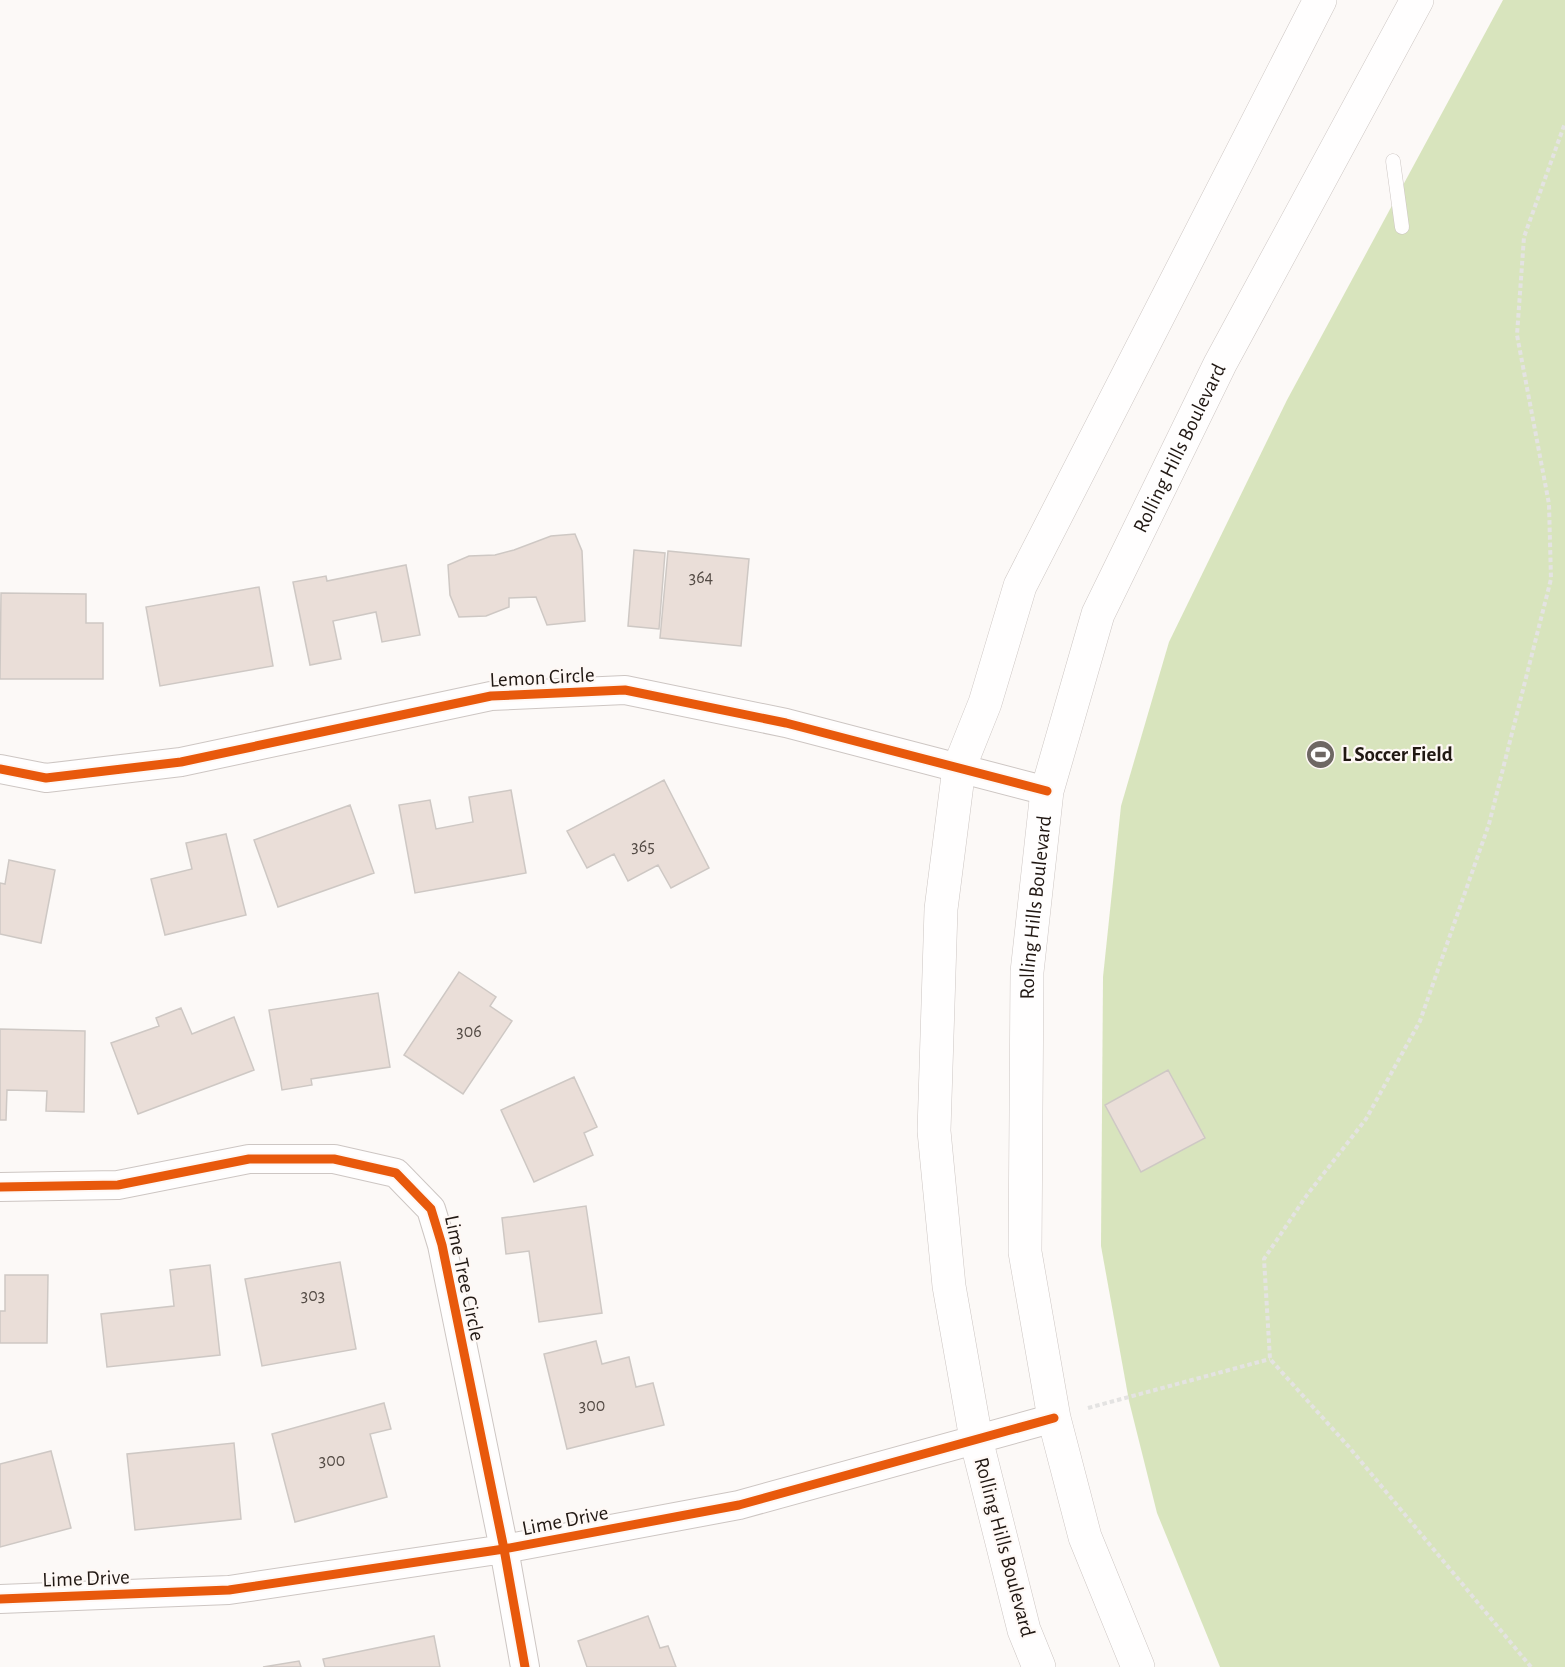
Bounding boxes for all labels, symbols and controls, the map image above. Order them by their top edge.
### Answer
street label: Rolling Hills Boulevard [1129,360,1230,536]
house number: 364 [689,569,714,587]
street label: Lemon Circle [489,664,595,691]
sports icon: L Soccer Field [1305,738,1337,770]
place label: L Soccer Field [1342,744,1453,765]
street label: Rolling Hills Boulevard [1017,814,1055,999]
house number: 365 [631,838,655,856]
house number: 306 [456,1023,482,1041]
street label: Lime Tree Circle [441,1213,488,1343]
house number: 303 [301,1287,325,1305]
house number: 300 [579,1397,605,1415]
house number: 300 [319,1452,345,1470]
street label: Rolling Hills Boulevard [970,1455,1039,1639]
street label: Lime Drive [520,1502,610,1539]
street label: Lime Drive [42,1566,130,1591]

